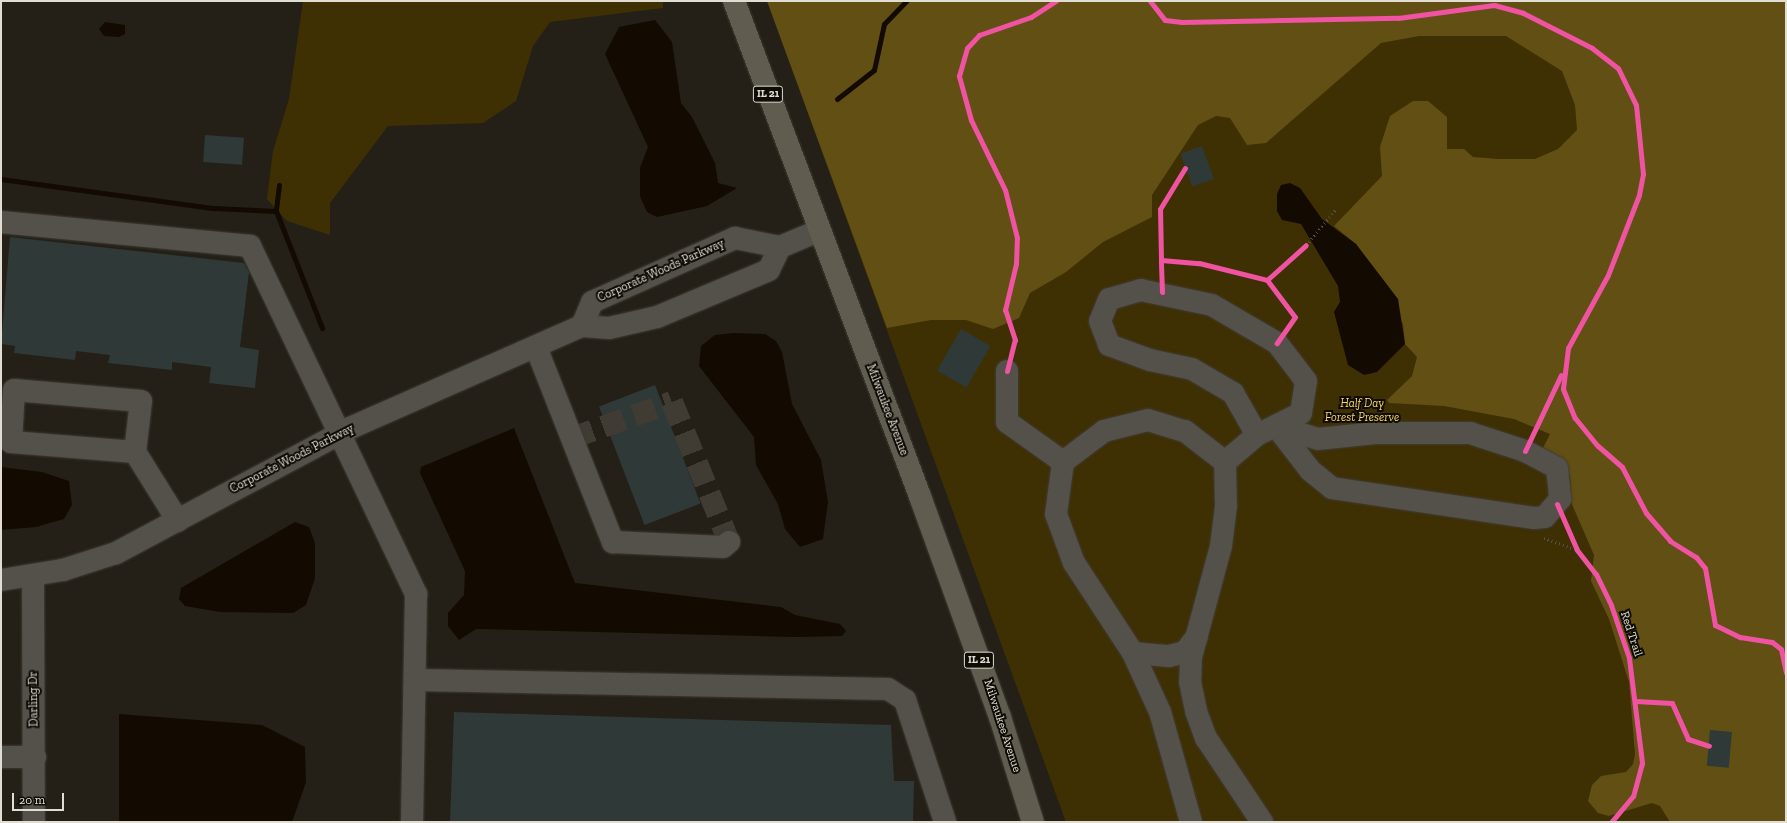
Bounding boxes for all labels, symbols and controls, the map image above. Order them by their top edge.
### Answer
road number: IL 21 [752,85,784,103]
street label: Corporate Woods Parkway [595,236,727,306]
street label: Milwaukee Avenue [863,362,911,458]
park label: Half Day Forest Preserve [1325,397,1399,425]
street label: Corporate Woods Parkway [227,421,357,497]
street label: Red Trail [1617,609,1645,659]
road number: IL 21 [963,651,995,669]
street label: Darling Dr [26,671,42,727]
street label: Milwaukee Avenue [980,678,1024,774]
scale bar [14,785,66,811]
text: 20 m [19,793,45,807]

